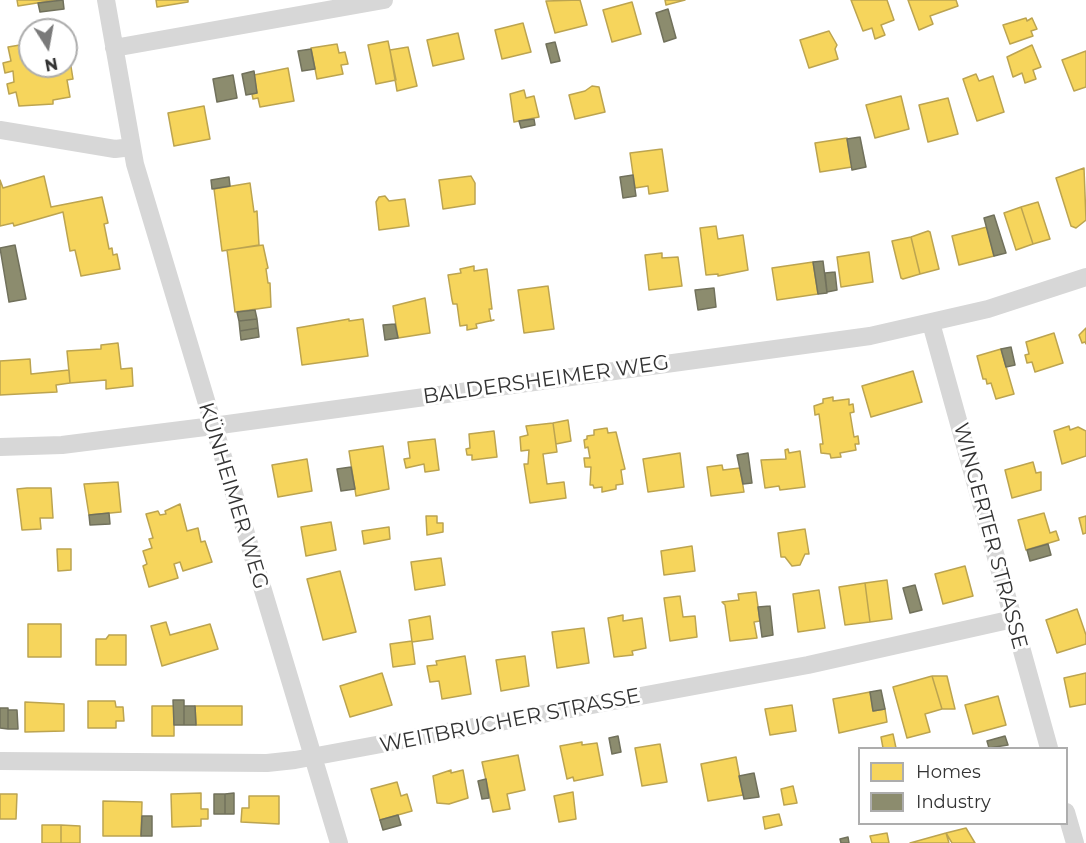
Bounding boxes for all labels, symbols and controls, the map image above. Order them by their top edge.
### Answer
north arrow [18,18,78,78]
text: N [43,54,59,75]
street label: BALDERSHEIMER WEG [421,350,671,410]
street label: KÜNHEIMER WEG [193,400,273,592]
street label: WINGERTER STRASSE [948,420,1032,652]
street label: WEITBRUCHER STRASSE [378,683,642,759]
legend [858,747,1068,825]
text: Homes [916,761,981,783]
text: Industry [916,791,991,813]

